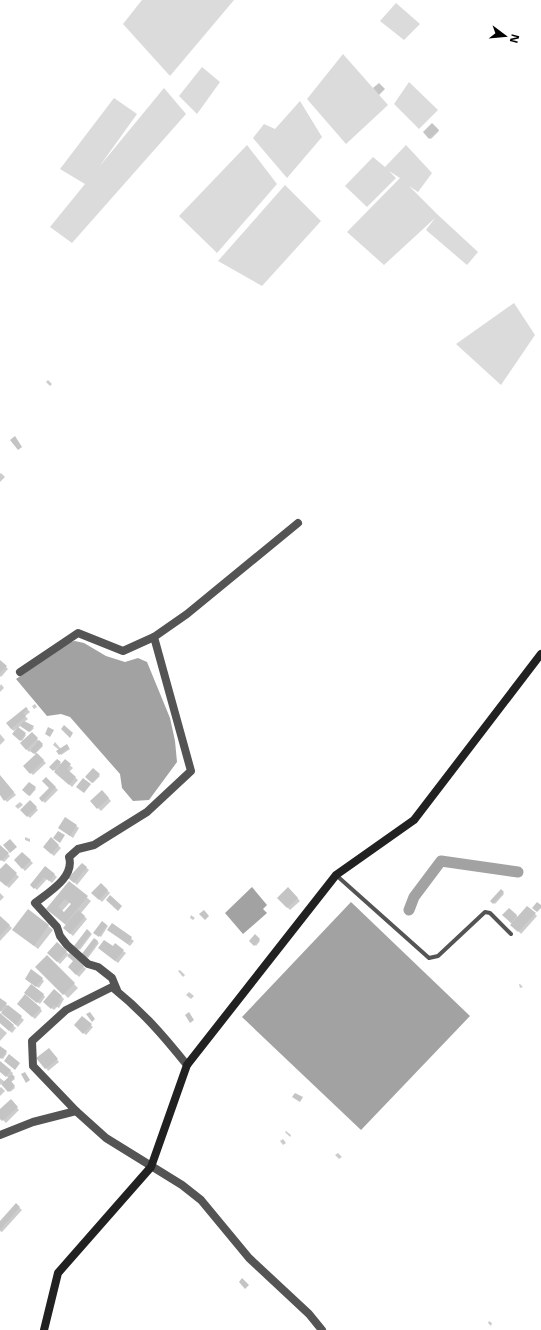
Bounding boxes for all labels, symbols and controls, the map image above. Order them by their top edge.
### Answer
north arrow [485,16,525,56]
text: N [507,33,524,45]

